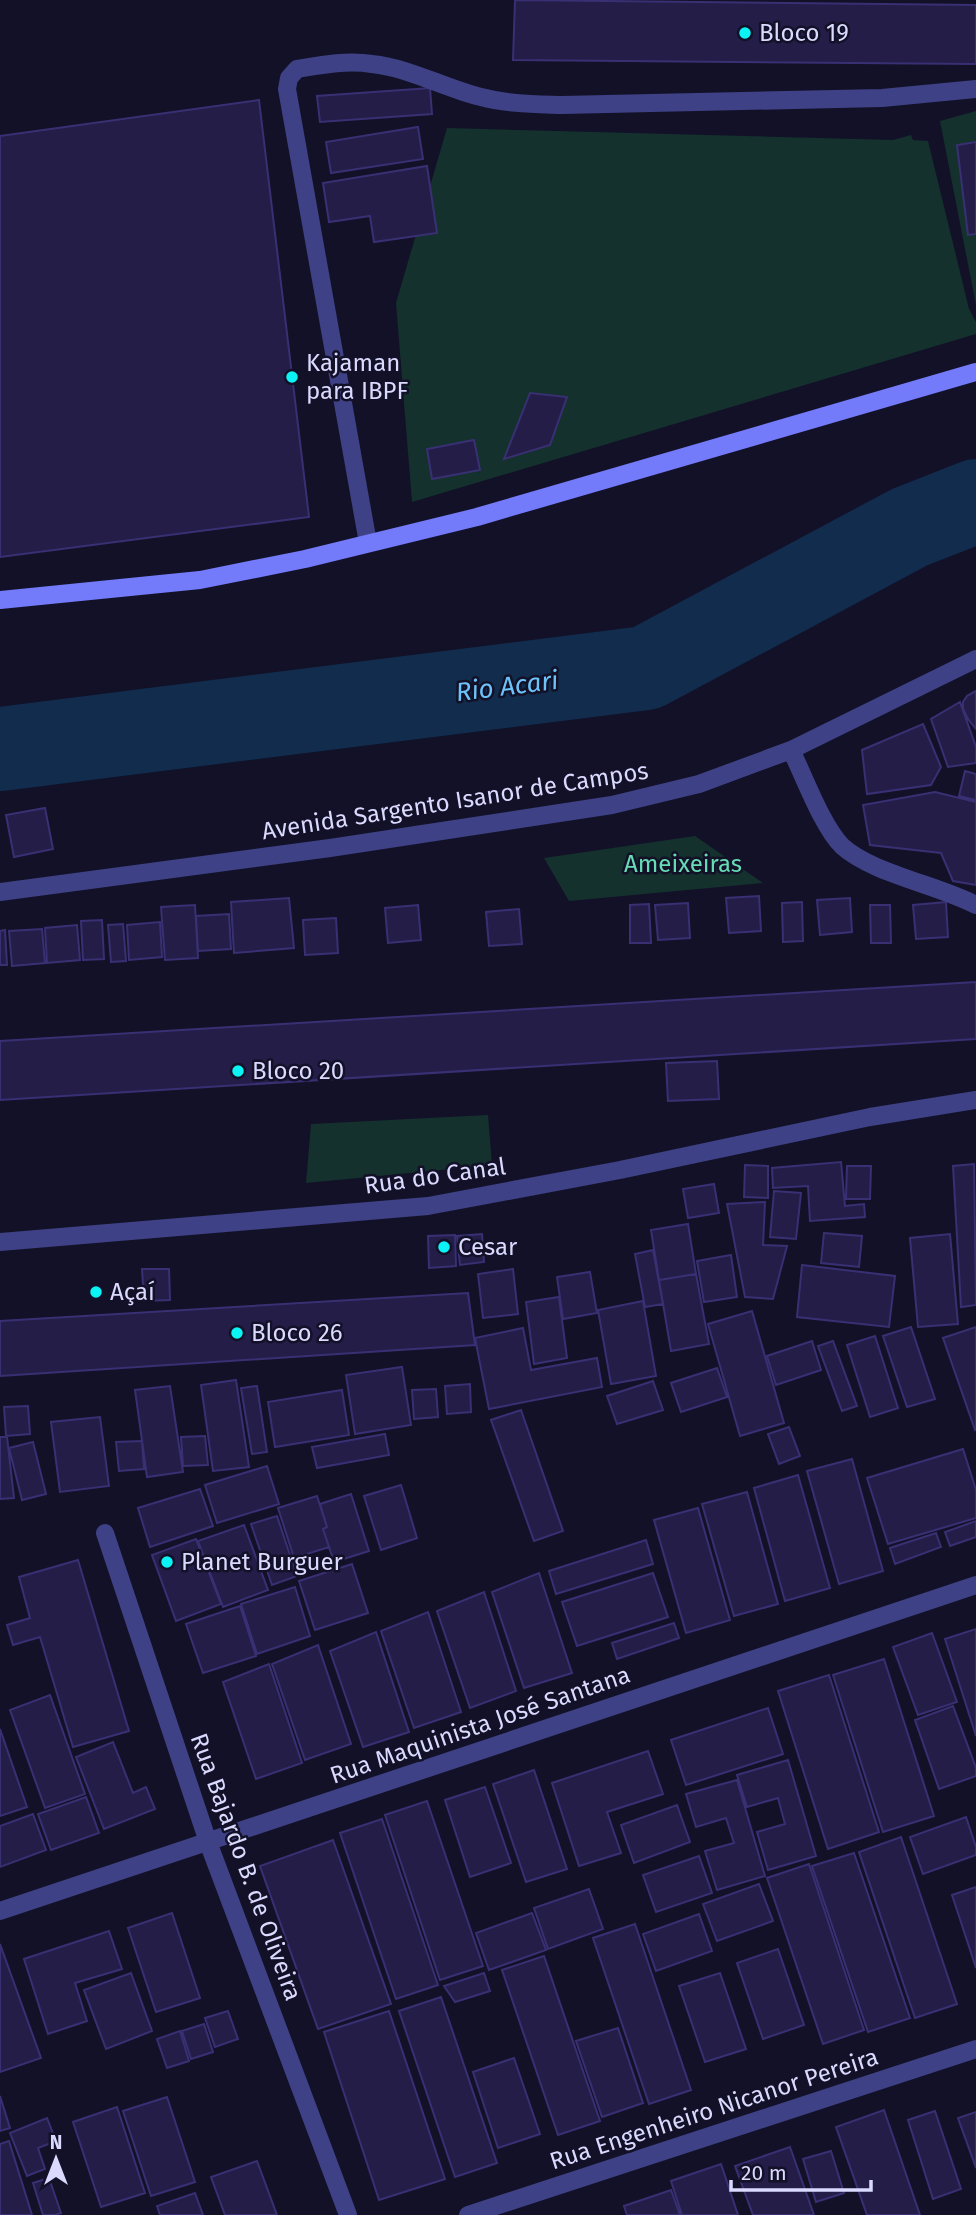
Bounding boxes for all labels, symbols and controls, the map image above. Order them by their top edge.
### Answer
place label: Bloco 19 [759,19,849,47]
marker: Bloco 19 [737,25,753,41]
place label: Kajaman para IBPF [306,349,409,405]
marker: Kajaman para IBPF [284,369,300,385]
water label: Rio Acari [454,665,560,708]
street label: Avenida Sargento Isanor de Campos [260,757,650,845]
park label: Ameixeiras [624,850,742,878]
place label: Bloco 20 [252,1057,344,1085]
marker: Bloco 20 [230,1063,246,1079]
street label: Rua do Canal [362,1152,508,1200]
place label: Cesar [458,1233,518,1261]
marker: Cesar [436,1239,452,1255]
place label: Açaí [110,1278,155,1306]
marker: Açaí [88,1284,104,1300]
place label: Bloco 26 [251,1319,343,1347]
marker: Bloco 26 [229,1325,245,1341]
place label: Planet Burguer [181,1548,344,1576]
marker: Planet Burguer [159,1554,175,1570]
street label: Rua Maquinista José Santana [326,1660,634,1790]
street label: Rua Bajardo B. de Oliveira [185,1730,307,2004]
street label: Rua Engenheiro Nicanor Pereira [546,2043,882,2175]
north arrow [21,2124,91,2194]
text: N [50,2131,62,2154]
scale bar [731,2148,871,2192]
text: 20 m [741,2160,787,2186]

